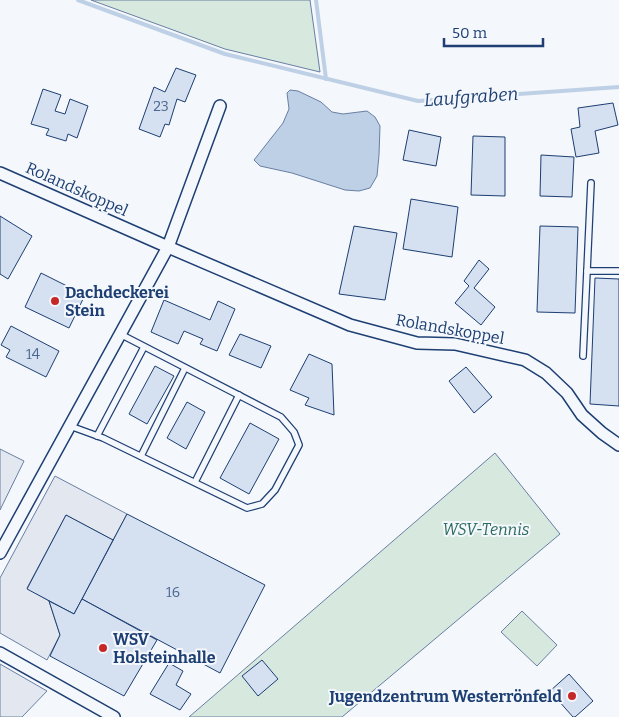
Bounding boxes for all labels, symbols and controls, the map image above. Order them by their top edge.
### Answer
scale bar [444,15,543,47]
text: 50 m [452,24,488,42]
water label: Laufgraben [423,83,519,111]
house number: 23 [153,98,169,115]
street label: Rolandskoppel [23,158,131,220]
place label: Dachdeckerei Stein [65,283,169,320]
marker: Dachdeckerei Stein [49,295,61,307]
street label: Rolandskoppel [394,310,506,348]
house number: 14 [26,346,40,363]
park label: WSV-Tennis [443,520,530,539]
house number: 16 [166,584,180,601]
place label: WSV Holsteinhalle [113,630,216,667]
marker: WSV Holsteinhalle [97,642,109,654]
place label: Jugendzentrum Westerrönfeld [328,687,562,706]
marker: Jugendzentrum Westerrönfeld [566,690,578,702]

